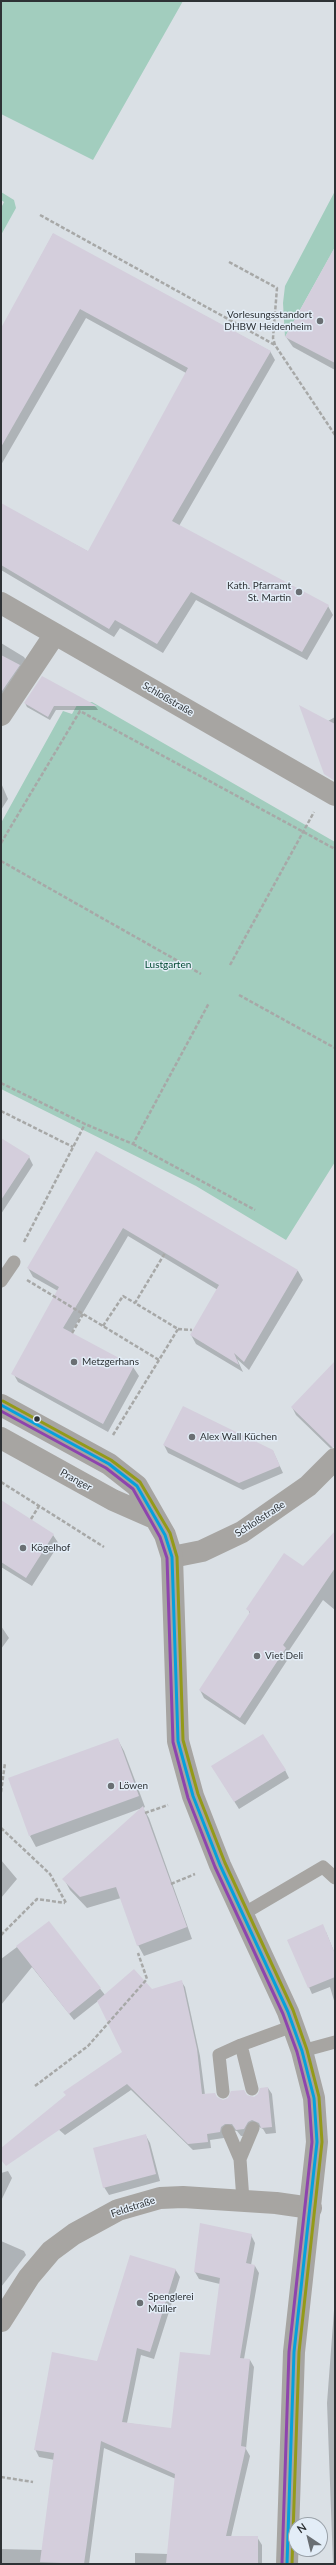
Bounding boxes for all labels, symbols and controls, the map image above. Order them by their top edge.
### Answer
place label: Vorlesungsstandort DHBW Heidenheim [224,309,312,332]
marker: Vorlesungsstandort DHBW Heidenheim [315,316,325,326]
place label: Kath. Pfarramt St. Martin [227,580,291,604]
marker: Kath. Pfarramt St. Martin [294,587,304,597]
street label: Schloßstraße [140,680,196,718]
park label: Lustgarten [145,959,191,971]
place label: Metzgerhans [82,1356,139,1368]
marker: Metzgerhans [69,1357,79,1367]
unlabelled marker [32,1414,42,1424]
place label: Alex Wall Küchen [200,1431,277,1443]
marker: Alex Wall Küchen [187,1432,197,1442]
street label: Pranger [58,1466,94,1494]
street label: Schloßstraße [233,1498,287,1540]
place label: Kögelhof [31,1542,70,1554]
marker: Kögelhof [18,1543,28,1553]
place label: Viet Deli [265,1650,303,1662]
marker: Viet Deli [252,1651,262,1661]
place label: Löwen [119,1780,148,1792]
marker: Löwen [106,1781,116,1791]
street label: Feldstraße [109,2194,157,2220]
place label: Spenglerei Müller [148,2291,194,2314]
marker: Spenglerei Müller [135,2298,145,2308]
north arrow [288,2517,328,2557]
text: N [294,2520,309,2535]

